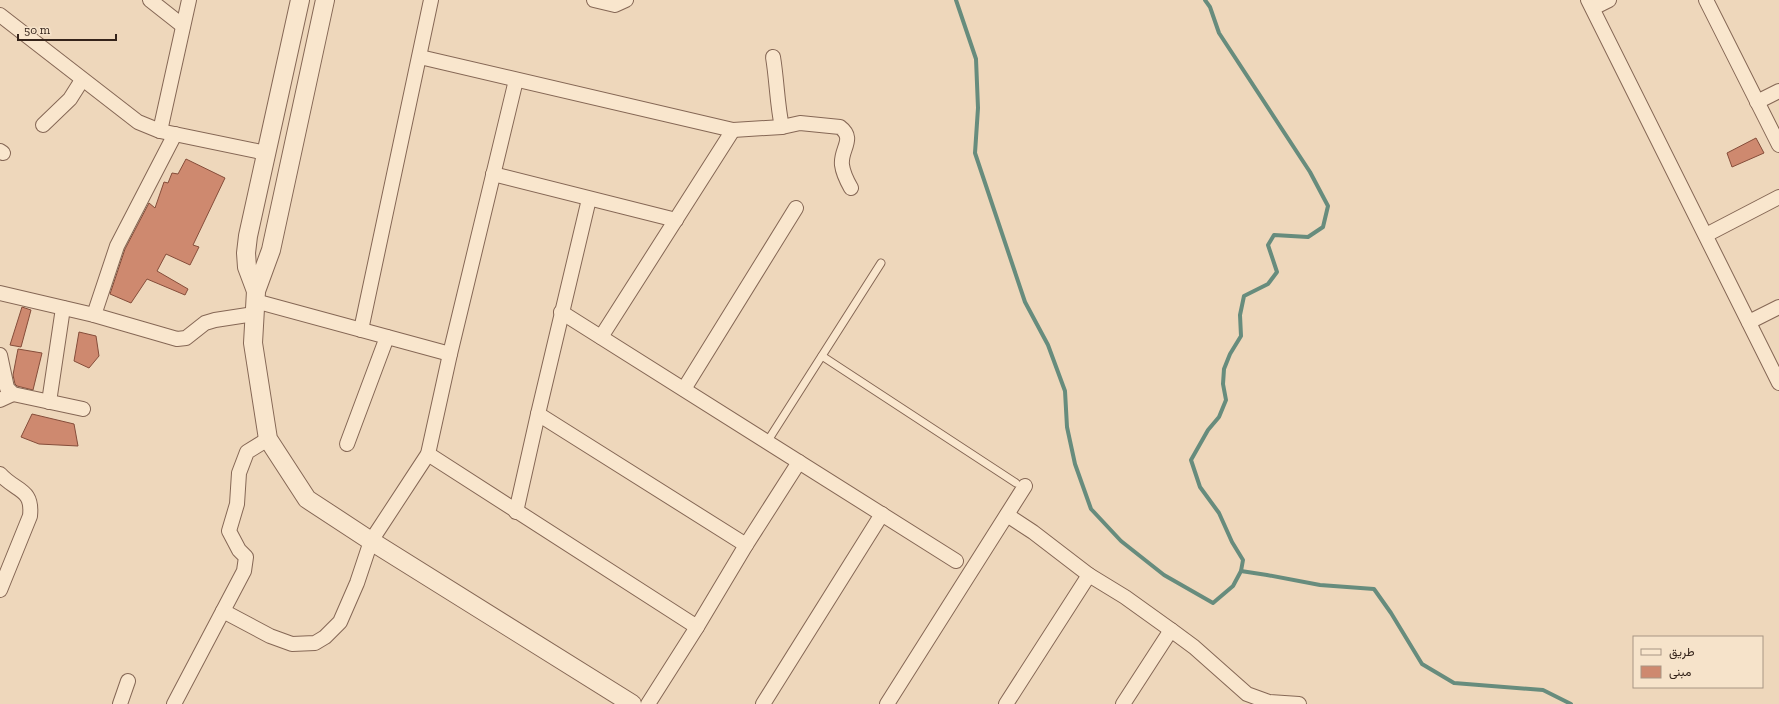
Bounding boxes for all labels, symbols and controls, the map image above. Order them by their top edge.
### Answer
scale bar [18,16,116,42]
text: 50 m [24,23,51,37]
legend [1633,636,1763,688]
text: طريق [1669,645,1695,660]
text: مبنى [1669,665,1691,680]

